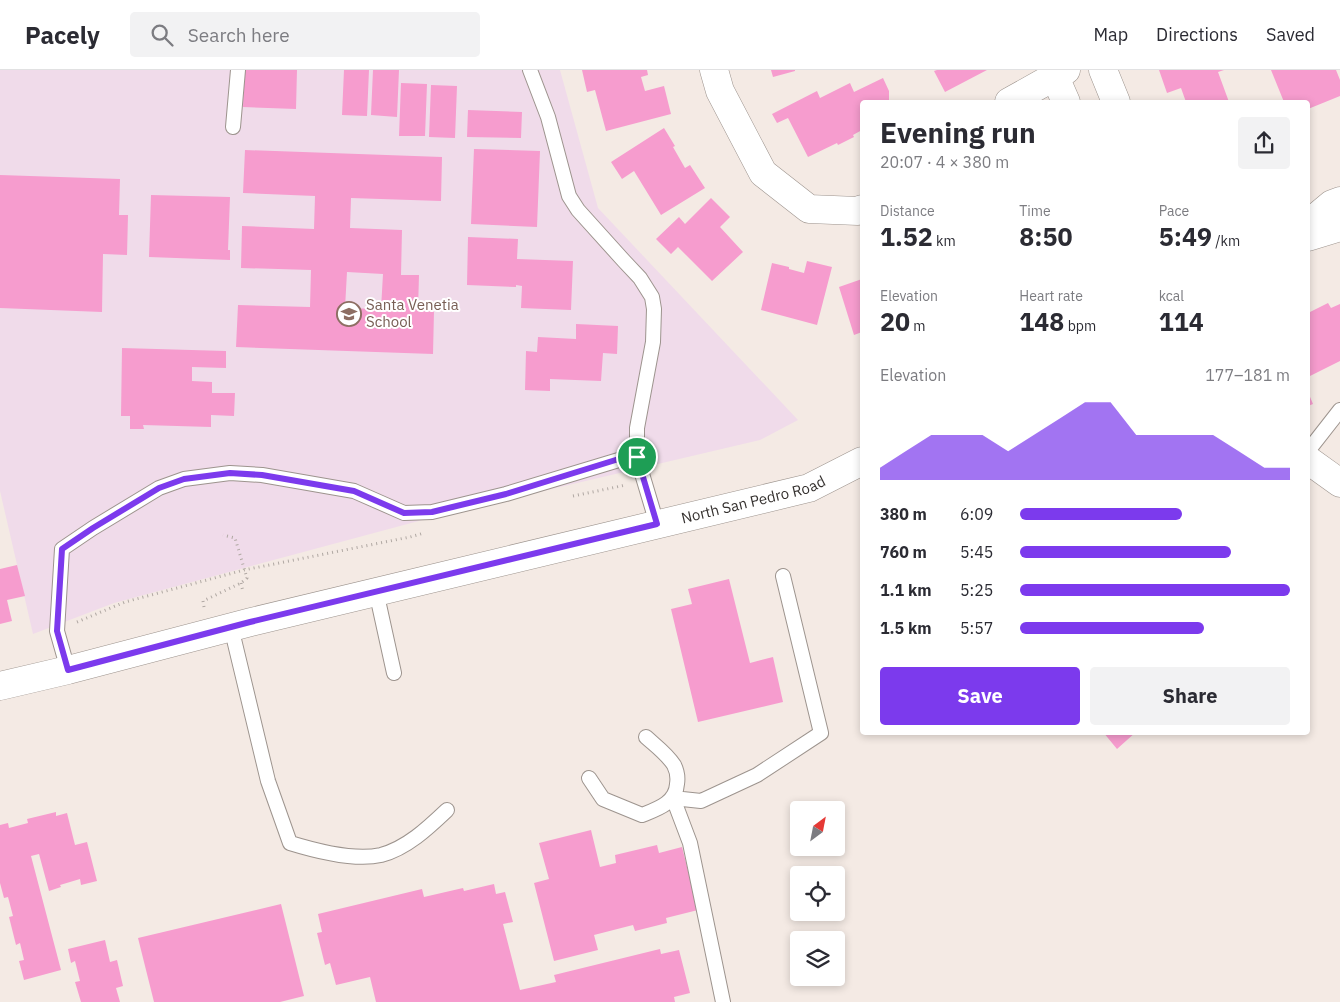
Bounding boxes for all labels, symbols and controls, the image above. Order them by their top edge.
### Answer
search box [130,12,480,57]
text: Pacely [25,19,100,51]
icon: search [148,21,176,49]
text: Search here [188,23,290,47]
text: Map [1093,23,1128,46]
text: Directions [1156,23,1238,46]
text: Saved [1266,23,1315,46]
text: Evening run [880,114,1036,151]
button: share [1238,117,1290,169]
text: 20:07 · 4 × 380 m [880,152,1009,172]
text: Distance [880,202,935,220]
text: Time [1019,202,1051,220]
text: Pace [1159,202,1189,220]
text: 1.52 [880,220,933,253]
text: 8:50 [1019,220,1073,253]
text: 5:49 [1159,220,1212,253]
text: km [933,232,956,250]
text: /km [1212,232,1240,250]
text: Elevation [880,287,938,305]
text: Heart rate [1019,287,1083,305]
text: kcal [1159,287,1184,305]
place label: Santa Venetia School [366,295,459,331]
school or university icon: Santa Venetia School [336,301,362,327]
text: 20 [880,305,910,338]
text: 148 [1019,305,1064,338]
text: 114 [1159,305,1204,338]
text: m [910,317,926,335]
text: bpm [1064,317,1096,335]
text: Elevation [880,365,946,385]
text: 177–181 m [1205,365,1290,385]
pin [616,436,658,478]
icon: arrive [623,443,651,471]
street label: North San Pedro Road [679,471,828,527]
text: 380 m [880,504,927,524]
text: 6:09 [960,504,993,524]
text: 760 m [880,542,927,562]
text: 5:45 [960,542,993,562]
text: 1.1 km [880,580,931,600]
text: 5:25 [960,580,993,600]
text: 1.5 km [880,618,931,638]
text: 5:57 [960,618,993,638]
button: Save [880,667,1080,725]
button: Share [1090,667,1290,725]
north arrow [790,801,845,856]
map controls [790,801,845,986]
button: locate [790,866,845,921]
button: layers [790,931,845,986]

